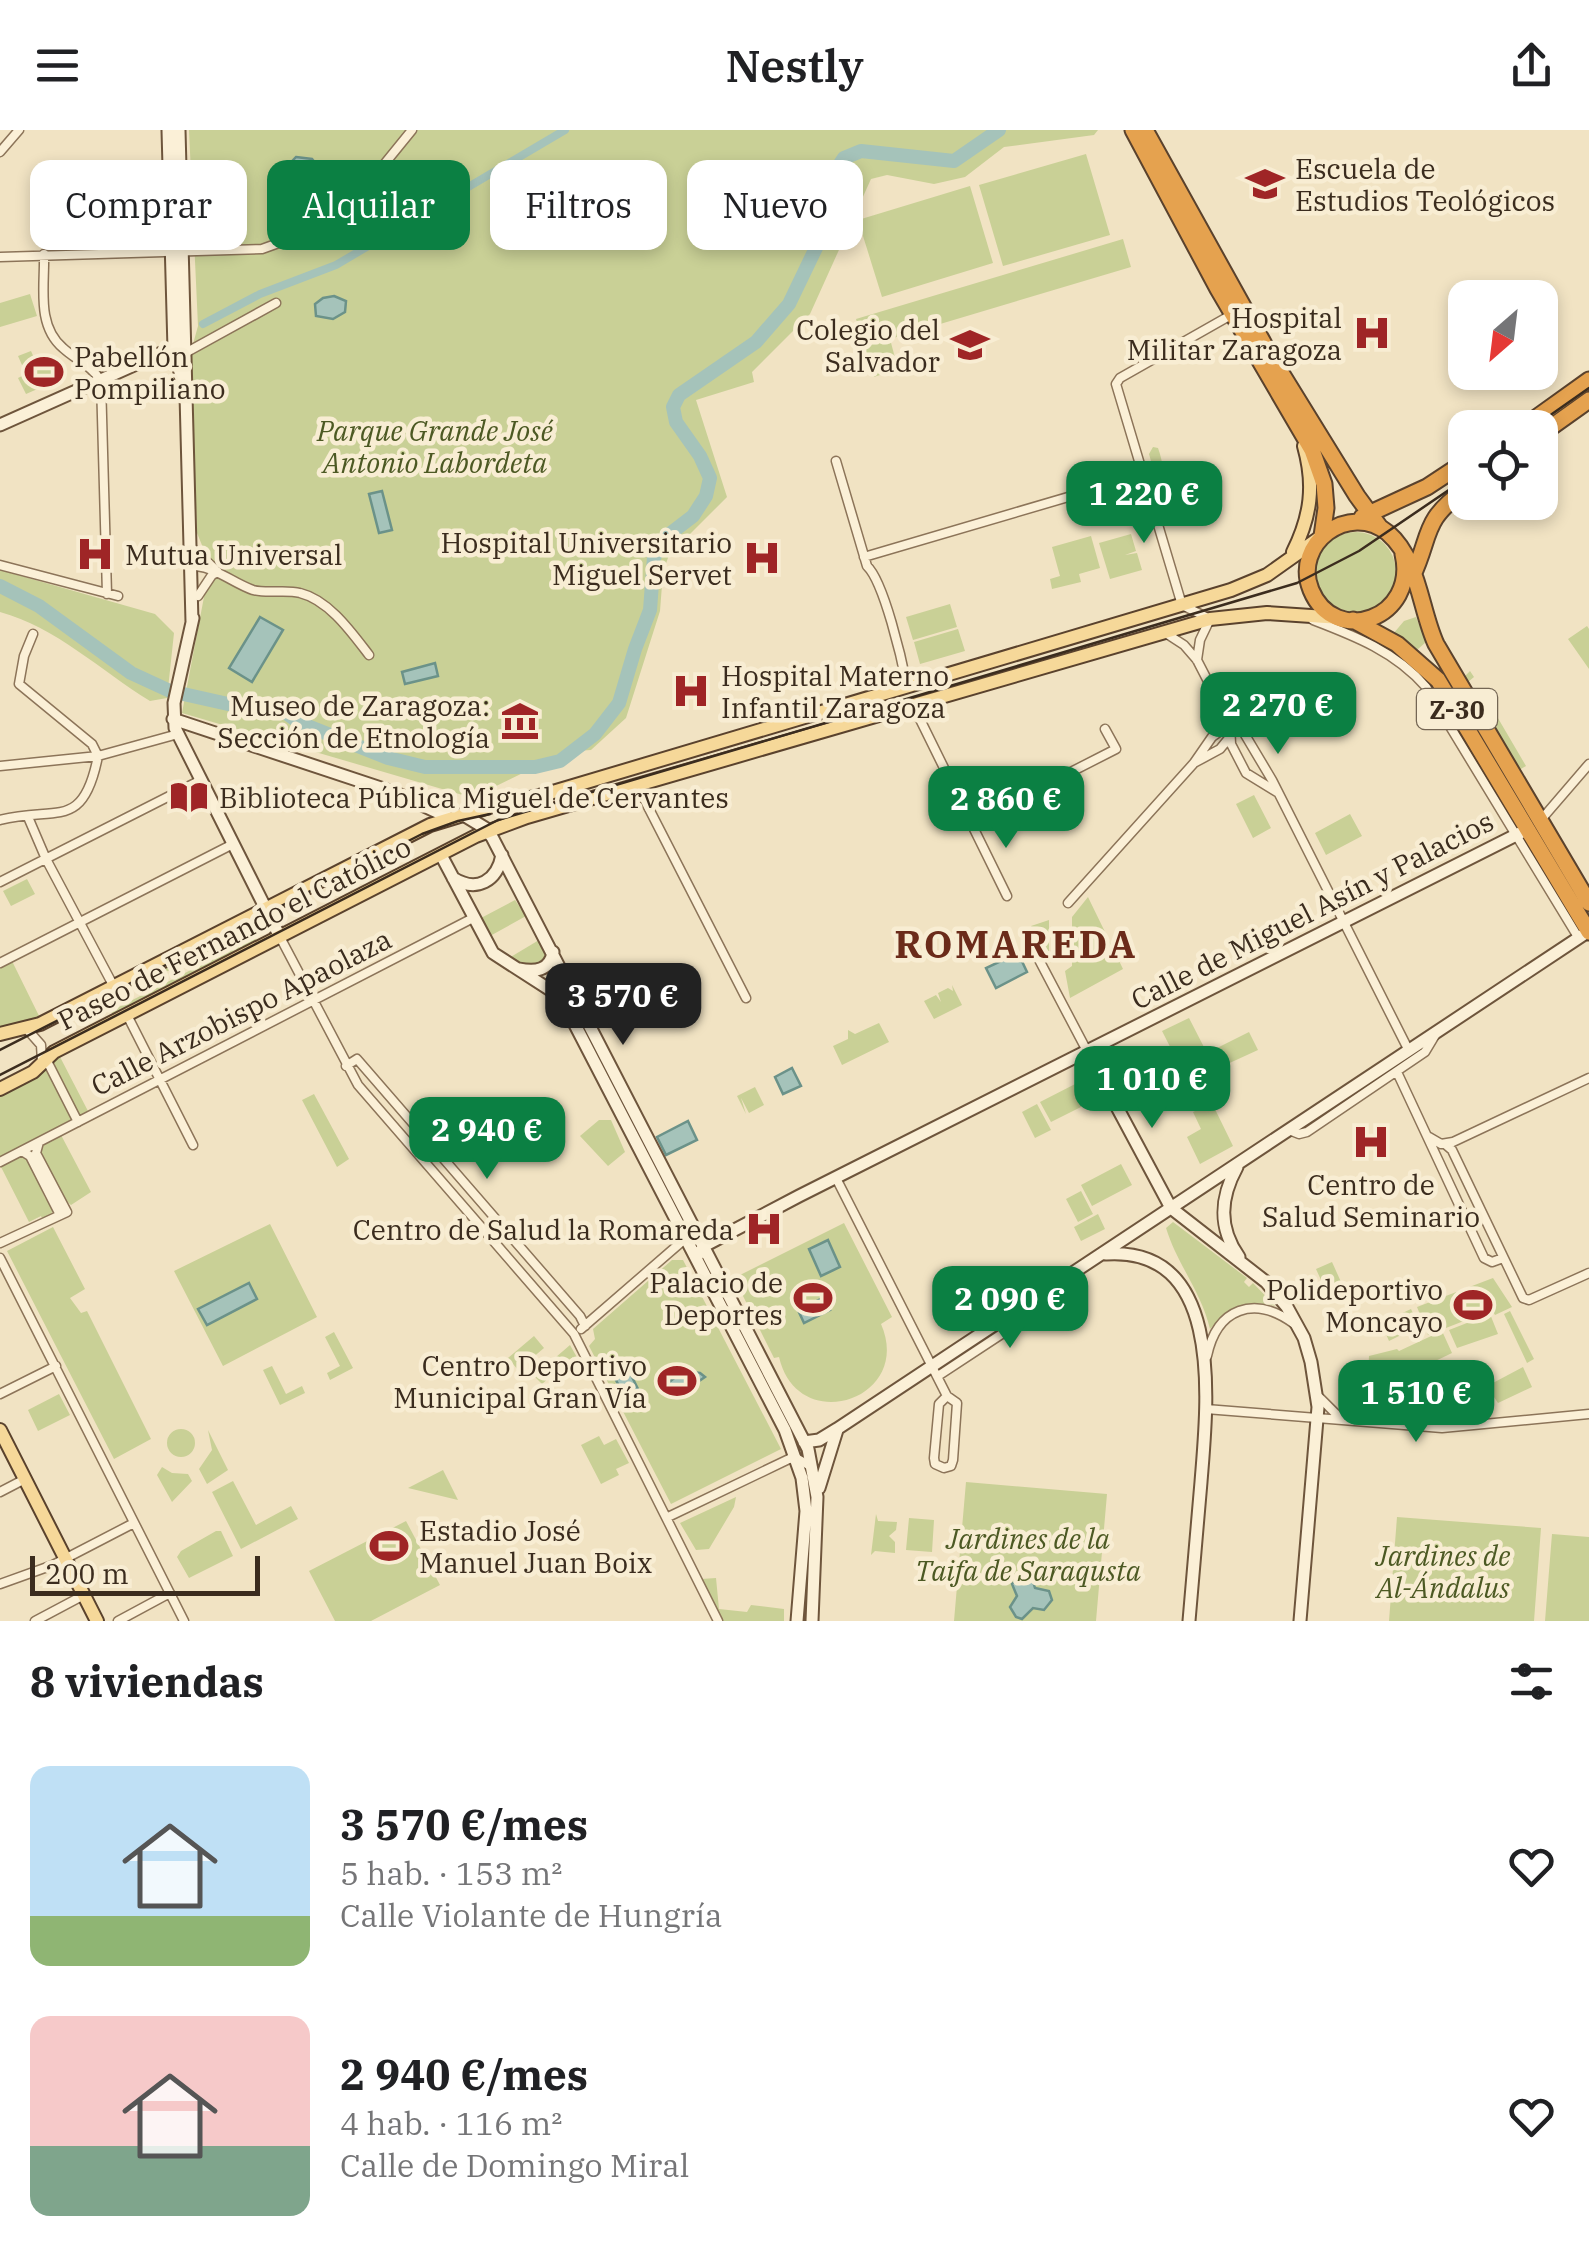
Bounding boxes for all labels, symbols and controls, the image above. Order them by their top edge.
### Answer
text: Nestly [725,36,864,94]
icon: menu [30,38,85,93]
icon: share [1504,38,1559,93]
place label: Escuela de Estudios Teológicos [1295,150,1555,219]
chip: Comprar [30,160,247,250]
chip: Alquilar [267,160,470,250]
chip: Filtros [490,160,667,250]
chip: Nuevo [687,160,863,250]
school or university icon: Escuela de Estudios Teológicos [1244,163,1286,205]
north arrow [1448,280,1558,390]
map controls [1448,280,1558,520]
place label: Hospital Militar Zaragoza [1127,299,1342,368]
place label: Colegio del Salvador [796,311,941,380]
hospital icon: Hospital Militar Zaragoza [1351,312,1393,354]
school or university icon: Colegio del Salvador [949,324,991,366]
place label: Pabellón Pompiliano [74,338,226,407]
sports icon: Pabellón Pompiliano [23,351,65,393]
button: locate [1448,410,1558,520]
park label: Parque Grande José Antonio Labordeta [316,412,554,481]
pin: 1 220 € [1052,461,1236,546]
text: 1 220 € [1088,472,1200,514]
place label: Hospital Universitario Miguel Servet [440,524,732,593]
hospital icon: Mutua Universal [74,533,116,575]
place label: Mutua Universal [125,536,342,573]
hospital icon: Hospital Universitario Miguel Servet [741,537,783,579]
place label: Hospital Materno Infantil Zaragoza [721,657,949,726]
hospital icon: Hospital Materno Infantil Zaragoza [670,670,712,712]
pin: 2 270 € [1186,672,1370,757]
text: 2 270 € [1222,683,1334,725]
place label: Museo de Zaragoza: Sección de Etnología [217,687,490,756]
road number: Z-30 [1417,689,1497,729]
museum icon: Museo de Zaragoza: Sección de Etnología [499,700,541,742]
pin: 2 860 € [914,766,1098,851]
library icon: Biblioteca Pública Miguel de Cervantes [168,776,210,818]
text: 2 860 € [950,777,1062,819]
place label: Biblioteca Pública Miguel de Cervantes [219,779,729,816]
street label: Calle de Miguel Asín y Palacios [1124,802,1500,1018]
street label: Paseo de Fernando el Católico [51,828,417,1038]
district label: ROMAREDA [894,919,1138,968]
street label: Calle Arzobispo Apaolaza [84,920,398,1104]
pin: 3 570 € [531,963,715,1048]
text: 3 570 € [567,974,679,1016]
pin: 1 010 € [1060,1046,1244,1131]
text: 1 010 € [1096,1057,1208,1099]
pin: 2 940 € [395,1097,579,1182]
text: 2 940 € [431,1108,543,1150]
hospital icon: Centro de Salud Seminario [1350,1121,1392,1163]
place label: Centro de Salud Seminario [1262,1166,1480,1235]
hospital icon: Centro de Salud la Romareda [743,1208,785,1250]
place label: Centro de Salud la Romareda [353,1211,734,1248]
place label: Palacio de Deportes [649,1264,783,1333]
pin: 2 090 € [918,1266,1102,1351]
place label: Polideportivo Moncayo [1266,1271,1443,1340]
sports icon: Palacio de Deportes [792,1277,834,1319]
text: 2 090 € [954,1277,1066,1319]
sports icon: Polideportivo Moncayo [1452,1284,1494,1326]
place label: Centro Deportivo Municipal Gran Vía [393,1347,647,1416]
sports icon: Centro Deportivo Municipal Gran Vía [656,1360,698,1402]
pin: 1 510 € [1324,1360,1508,1445]
text: 1 510 € [1360,1371,1472,1413]
place label: Estadio José Manuel Juan Boix [419,1512,653,1581]
park label: Jardines de la Taifa de Saraqusta [915,1520,1141,1589]
sports icon: Estadio José Manuel Juan Boix [368,1525,410,1567]
park label: Jardines de Al-Ándalus [1374,1537,1511,1606]
scale bar [30,1551,260,1596]
text: 200 m [45,1555,129,1592]
text: 8 viviendas [30,1654,264,1709]
icon: filters [1504,1654,1559,1709]
text: 3 570 €/mes [340,1797,588,1852]
icon: home [110,1806,230,1926]
icon: heart [1504,1839,1559,1894]
text: 5 hab. · 153 m² [340,1852,562,1894]
text: Calle Violante de Hungría [340,1894,722,1936]
text: 2 940 €/mes [340,2047,588,2102]
icon: home [110,2056,230,2176]
icon: heart [1504,2089,1559,2144]
text: 4 hab. · 116 m² [340,2102,562,2144]
text: Calle de Domingo Miral [340,2144,689,2186]

